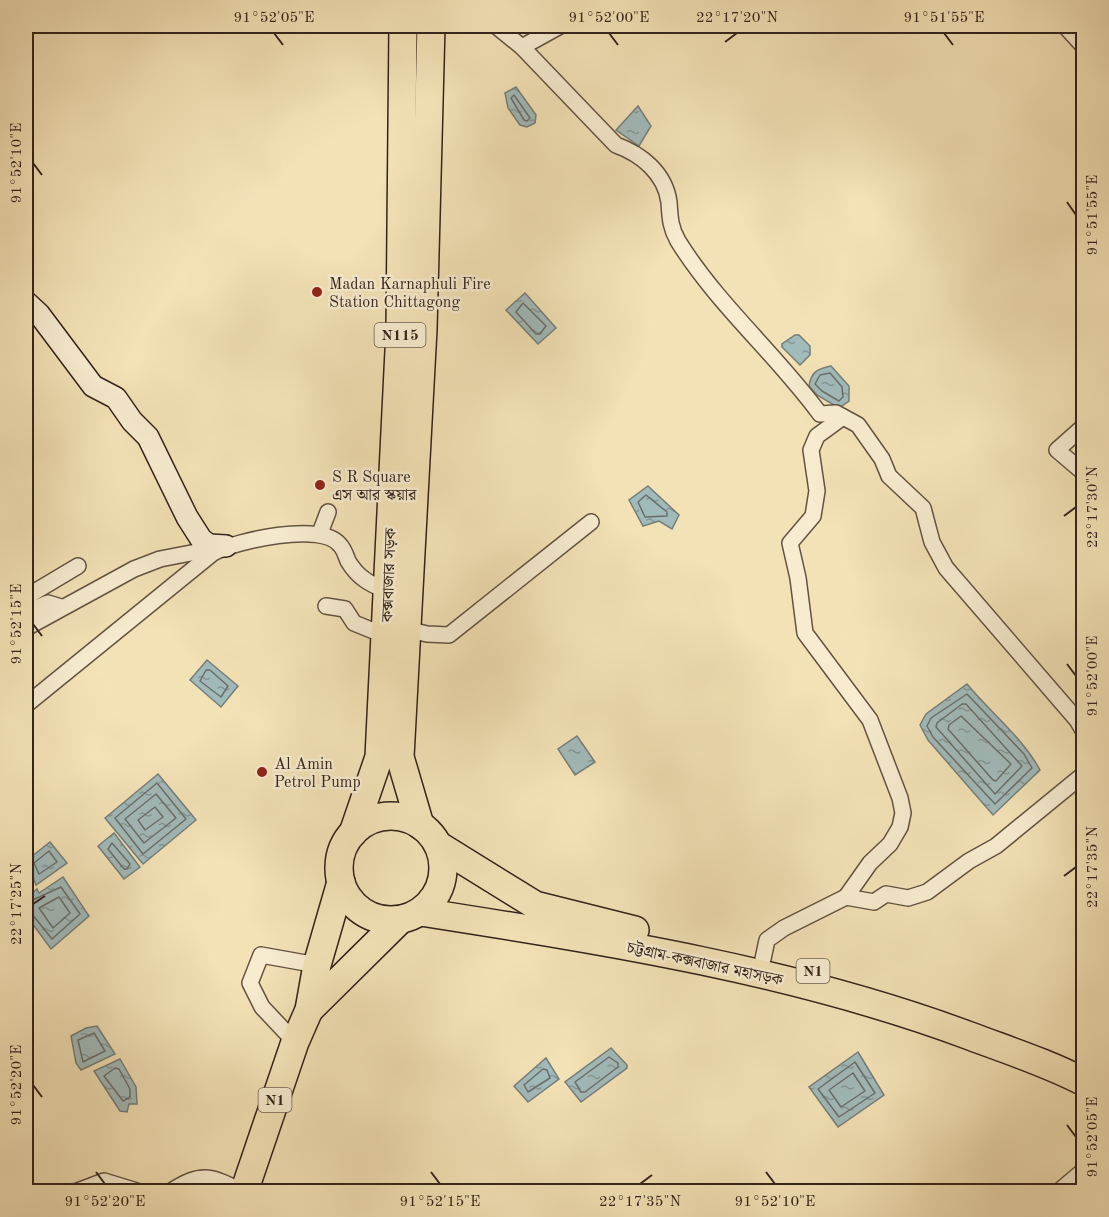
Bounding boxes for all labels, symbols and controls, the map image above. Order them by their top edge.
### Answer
text: 91°52'05"E [234,11,314,26]
text: 91°52'00"E [569,11,649,26]
text: 22°17'20"N [696,11,778,26]
text: 91°51'55"E [904,11,984,26]
text: 91°52'10"E [10,123,25,203]
text: 91°51'55"E [1086,175,1101,255]
place label: Madan Karnaphuli Fire Station Chittagong [329,277,491,311]
marker: Madan Karnaphuli Fire Station Chittagong [310,285,324,299]
road number: N115 [374,323,426,347]
text: 22°17'30"N [1086,466,1101,548]
place label: S R Square এস আর স্কয়ার [332,470,417,504]
marker: S R Square এস আর স্কয়ার [313,478,327,492]
street label: কক্সবাজার সড়ক [380,527,400,623]
text: 91°52'15"E [10,584,25,664]
text: 91°52'00"E [1086,636,1101,716]
place label: Al Amin Petrol Pump [274,757,361,791]
marker: Al Amin Petrol Pump [255,765,269,779]
text: 22°17'35"N [1086,826,1101,908]
text: 22°17'25"N [10,863,25,945]
street label: চট্টগ্রাম-কক্সবাজার মহাসড়ক [624,936,786,989]
road number: N1 [796,959,830,983]
text: 91°52'20"E [10,1045,25,1125]
road number: N1 [258,1088,292,1112]
text: 91°52'05"E [1086,1097,1101,1177]
text: 91°52'20"E [65,1195,145,1210]
text: 91°52'15"E [400,1195,480,1210]
text: 22°17'35"N [599,1195,681,1210]
text: 91°52'10"E [735,1195,815,1210]

